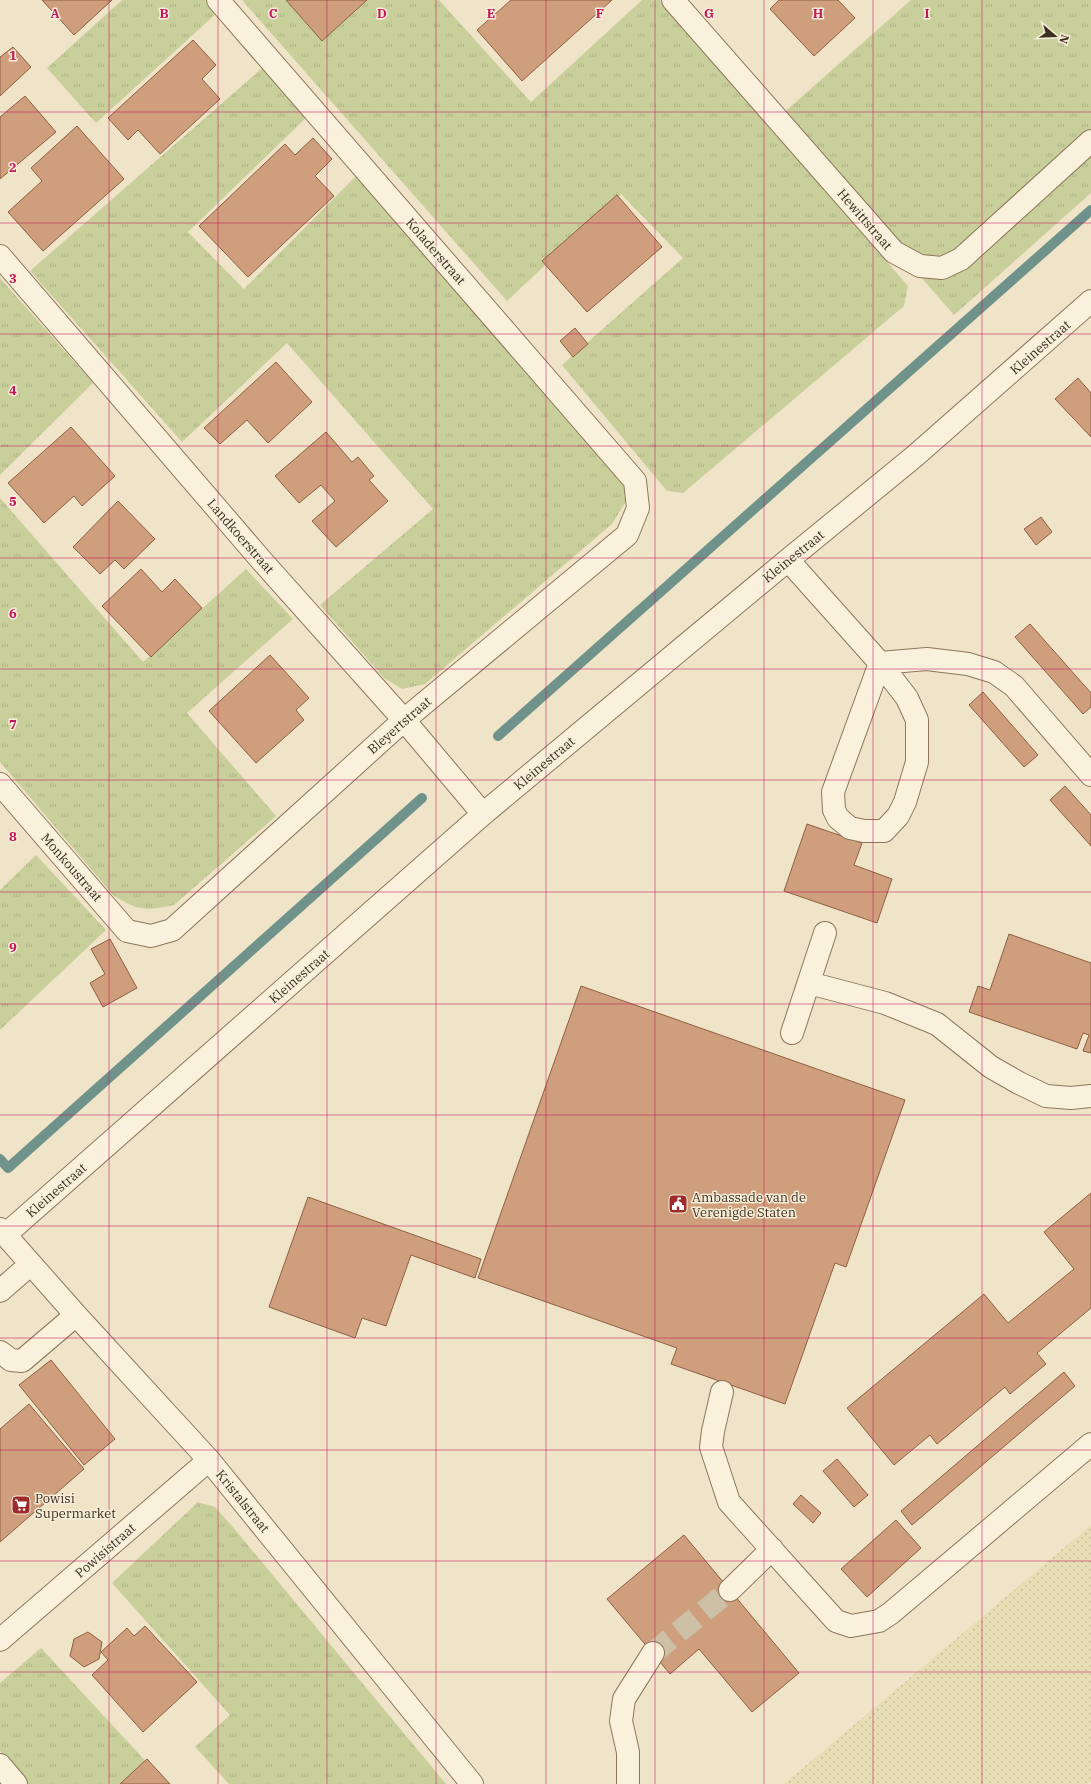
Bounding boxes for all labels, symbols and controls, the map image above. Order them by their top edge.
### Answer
text: A [50,5,60,22]
text: B [159,5,169,22]
text: C [269,5,278,22]
text: D [377,5,387,22]
text: E [487,5,495,22]
text: F [596,5,604,22]
text: G [704,5,714,22]
text: H [813,5,824,22]
text: I [925,5,930,22]
north arrow [1035,16,1075,56]
text: N [1056,33,1072,46]
text: 1 [9,47,17,64]
text: 2 [9,159,17,176]
street label: Hewittstraat [833,185,896,254]
street label: Koladerstraat [402,214,470,289]
text: 3 [9,270,17,287]
street label: Kleinestraat [1007,316,1074,378]
text: 4 [9,382,17,399]
text: 5 [9,493,17,510]
street label: Landkoerstraat [203,495,278,578]
street label: Kleinestraat [759,526,828,586]
text: 6 [9,605,17,622]
street label: Bleyertstraat [364,693,435,758]
text: 7 [9,716,17,733]
street label: Kleinestraat [510,733,579,794]
text: 8 [9,828,17,845]
street label: Monkoustraat [37,830,106,905]
text: 9 [9,939,17,956]
street label: Kleinestraat [266,945,333,1007]
street label: Kleinestraat [23,1159,90,1221]
place label: Ambassade van de Verenigde Staten [692,1189,806,1221]
public building icon: Ambassade van de Verenigde Staten [667,1193,689,1215]
street label: Kristalstraat [212,1466,273,1537]
place label: Powisi Supermarket [35,1490,116,1522]
supermarket icon: Powisi Supermarket [10,1494,32,1516]
street label: Powisistraat [71,1519,140,1581]

